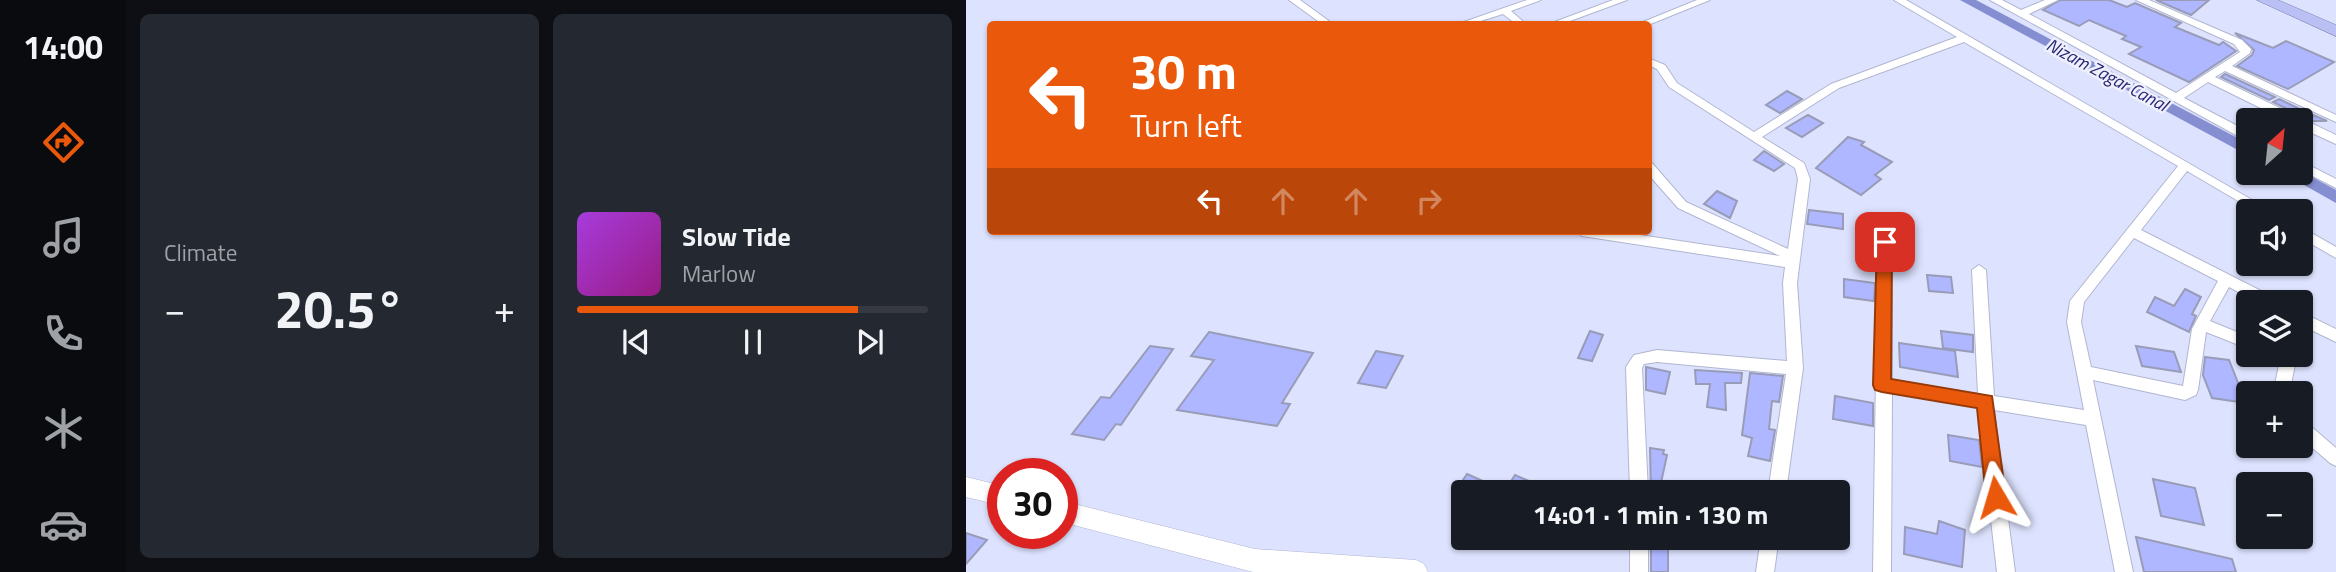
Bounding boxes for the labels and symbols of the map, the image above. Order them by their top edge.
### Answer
water label: Nizam Zagar Canal [2042,31,2175,119]
north arrow [2236,108,2314,186]
pin [1855,212,1915,272]
speed limit sign: 30 [987,458,1078,549]
position arrow [1959,460,2033,534]

